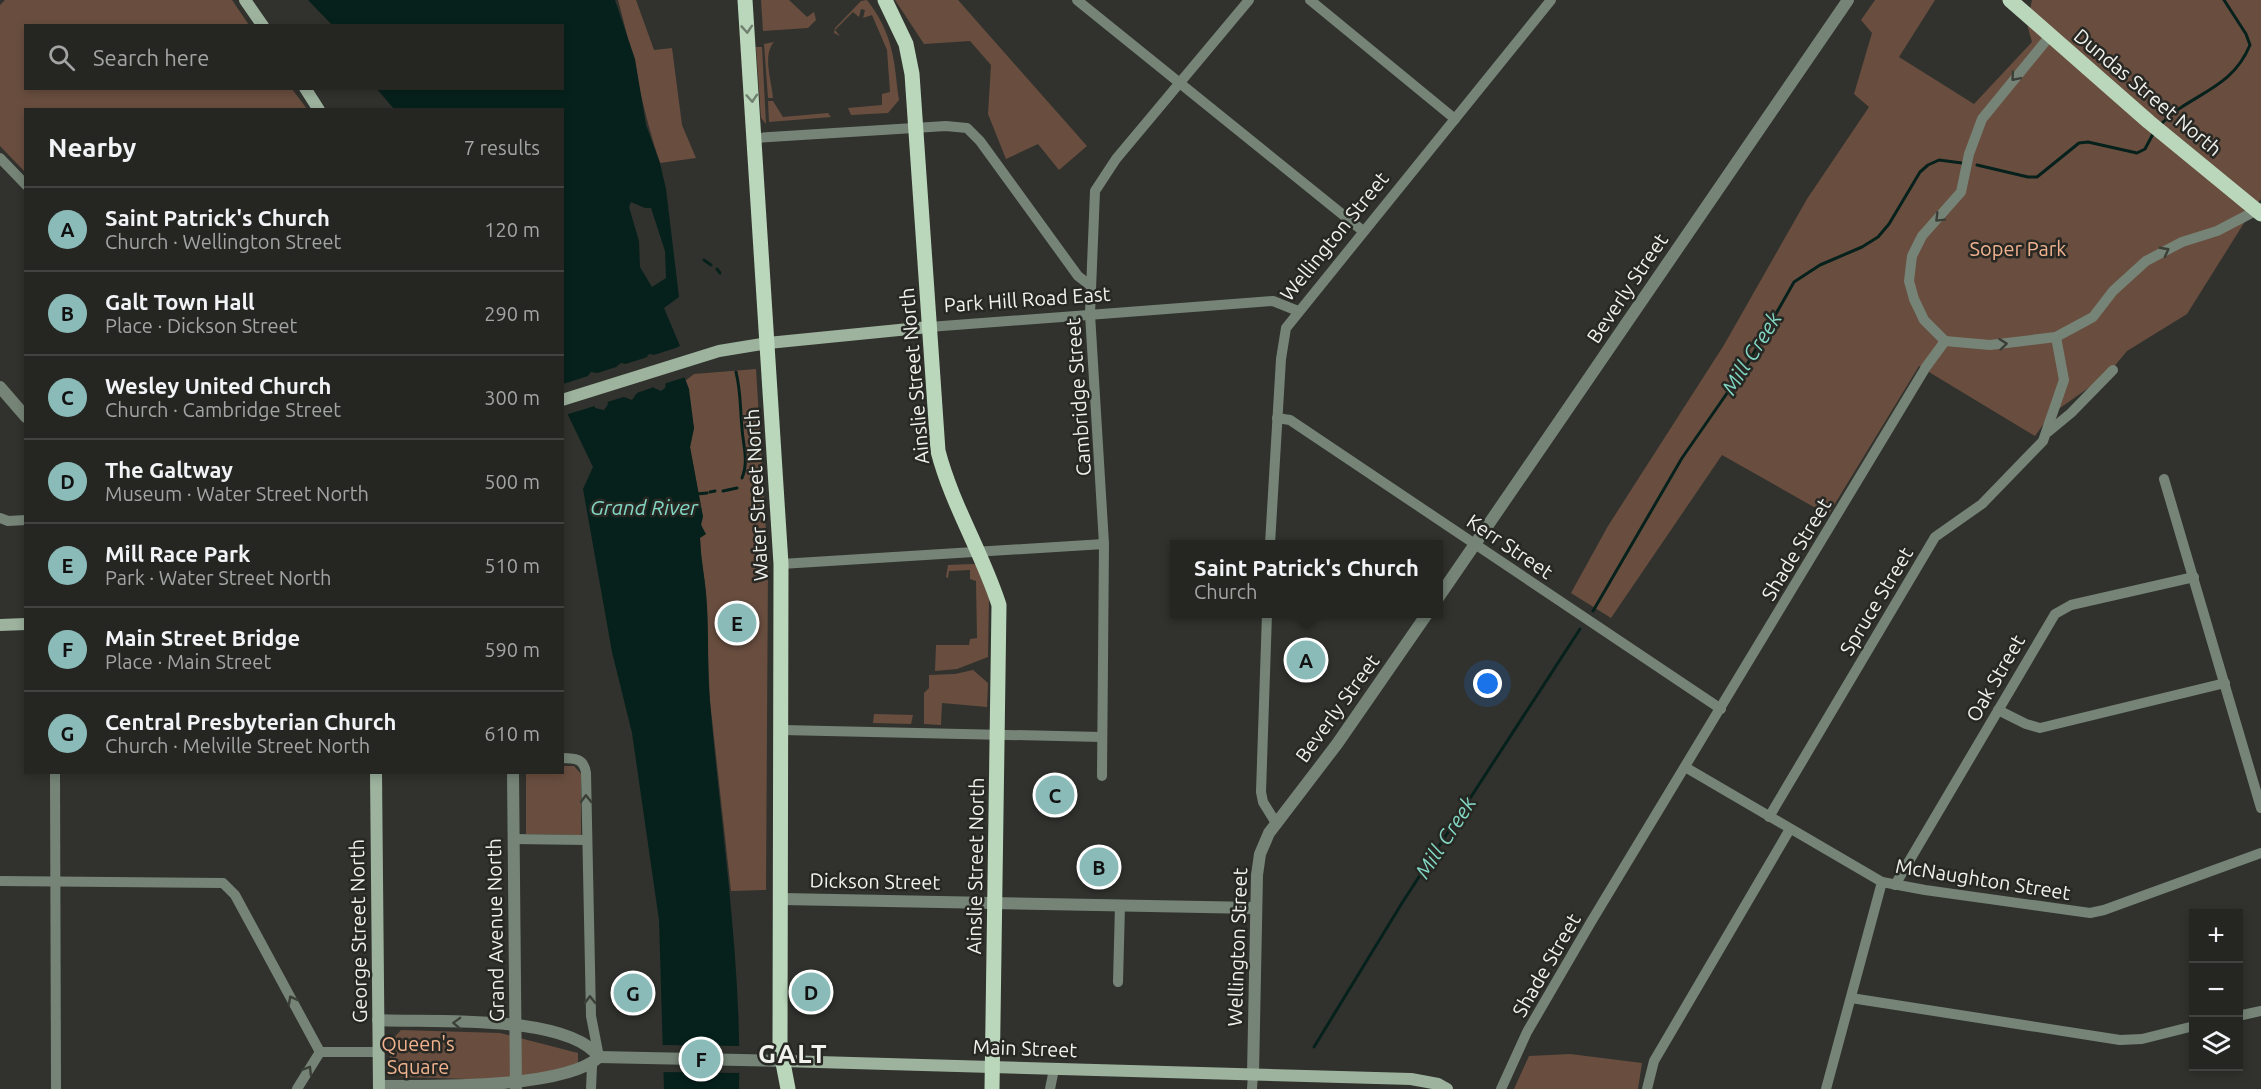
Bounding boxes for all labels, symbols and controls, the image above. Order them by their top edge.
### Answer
search box [24,24,564,90]
street label: Dundas Street North [2070,24,2226,160]
one-way arrow [740,25,753,34]
icon: search [45,41,78,74]
text: Search here [93,45,209,70]
one-way arrow [2011,70,2022,81]
one-way arrow [745,94,758,103]
text: Nearby [48,133,136,162]
text: 7 results [464,136,540,159]
street label: Wellington Street [1275,167,1393,305]
text: Saint Patrick's Church [105,205,330,230]
one-way arrow [1935,210,1946,221]
text: A [60,218,75,241]
text: 120 m [484,218,540,241]
street label: Beverly Street [1582,229,1672,347]
text: Church · Wellington Street [105,230,341,253]
park label: Soper Park [1970,237,2066,260]
one-way arrow [2159,247,2169,258]
street label: Park Hill Road East [943,282,1111,316]
street label: Ainslie Street North [895,287,933,465]
text: Galt Town Hall [105,289,255,314]
text: B [61,302,74,325]
text: 290 m [484,302,540,325]
water label: Mill Creek [1716,307,1786,399]
text: Place · Dickson Street [105,314,297,337]
street label: Cambridge Street [1061,317,1095,477]
one-way arrow [1998,338,2008,351]
text: Wesley United Church [105,373,331,398]
text: C [61,386,74,409]
text: 300 m [484,386,540,409]
text: Church · Cambridge Street [105,398,341,421]
street label: Water Street North [740,408,772,582]
text: The Galtway [105,457,233,482]
text: D [60,470,75,493]
text: 500 m [484,470,540,493]
text: Museum · Water Street North [105,482,369,505]
street label: Shade Street [1756,494,1836,604]
water label: Grand River [590,495,699,519]
street label: Kerr Street [1463,509,1557,583]
popup [1170,540,1443,618]
text: Mill Race Park [105,541,250,566]
street label: Spruce Street [1835,543,1917,659]
text: E [62,554,73,577]
text: 510 m [484,554,540,577]
text: Saint Patrick's Church [1194,555,1419,580]
text: Park · Water Street North [105,566,331,589]
text: Church [1194,580,1257,603]
pin: E [718,600,756,646]
text: Main Street Bridge [105,625,300,650]
street label: Oak Street [1961,630,2029,725]
text: F [62,638,73,661]
text: 590 m [484,638,540,661]
pin: A [1286,638,1326,682]
text: Place · Main Street [105,650,271,673]
street label: Beverly Street [1290,650,1384,766]
your location [1473,669,1502,698]
text: Central Presbyterian Church [105,709,396,734]
text: G [61,722,74,745]
text: 610 m [484,722,540,745]
text: Church · Melville Street North [105,734,370,757]
pin: C [1036,772,1074,818]
street label: Ainslie Street North [962,777,988,955]
water label: Mill Creek [1410,791,1480,882]
one-way arrow [580,794,592,803]
street label: Grand Avenue North [482,838,508,1022]
street label: George Street North [345,839,371,1023]
pin: B [1080,844,1118,890]
street label: McNaughton Street [1894,854,2072,904]
street label: Wellington Street [1223,867,1251,1027]
street label: Dickson Street [810,868,941,894]
street label: Shade Street [1507,909,1585,1021]
map controls [2189,909,2243,1071]
button: + [2189,909,2243,963]
button: − [2189,963,2243,1017]
pin: G [614,970,652,1016]
pin: D [792,970,830,1014]
one-way arrow [584,995,597,1004]
one-way arrow [288,996,299,1007]
one-way arrow [452,1017,461,1030]
button: layers [2189,1017,2243,1071]
park label: Queen's Square [381,1032,455,1078]
street label: Main Street [972,1035,1078,1061]
pin: F [682,1036,720,1082]
district label: GALT [758,1039,828,1068]
one-way arrow [301,1066,312,1077]

